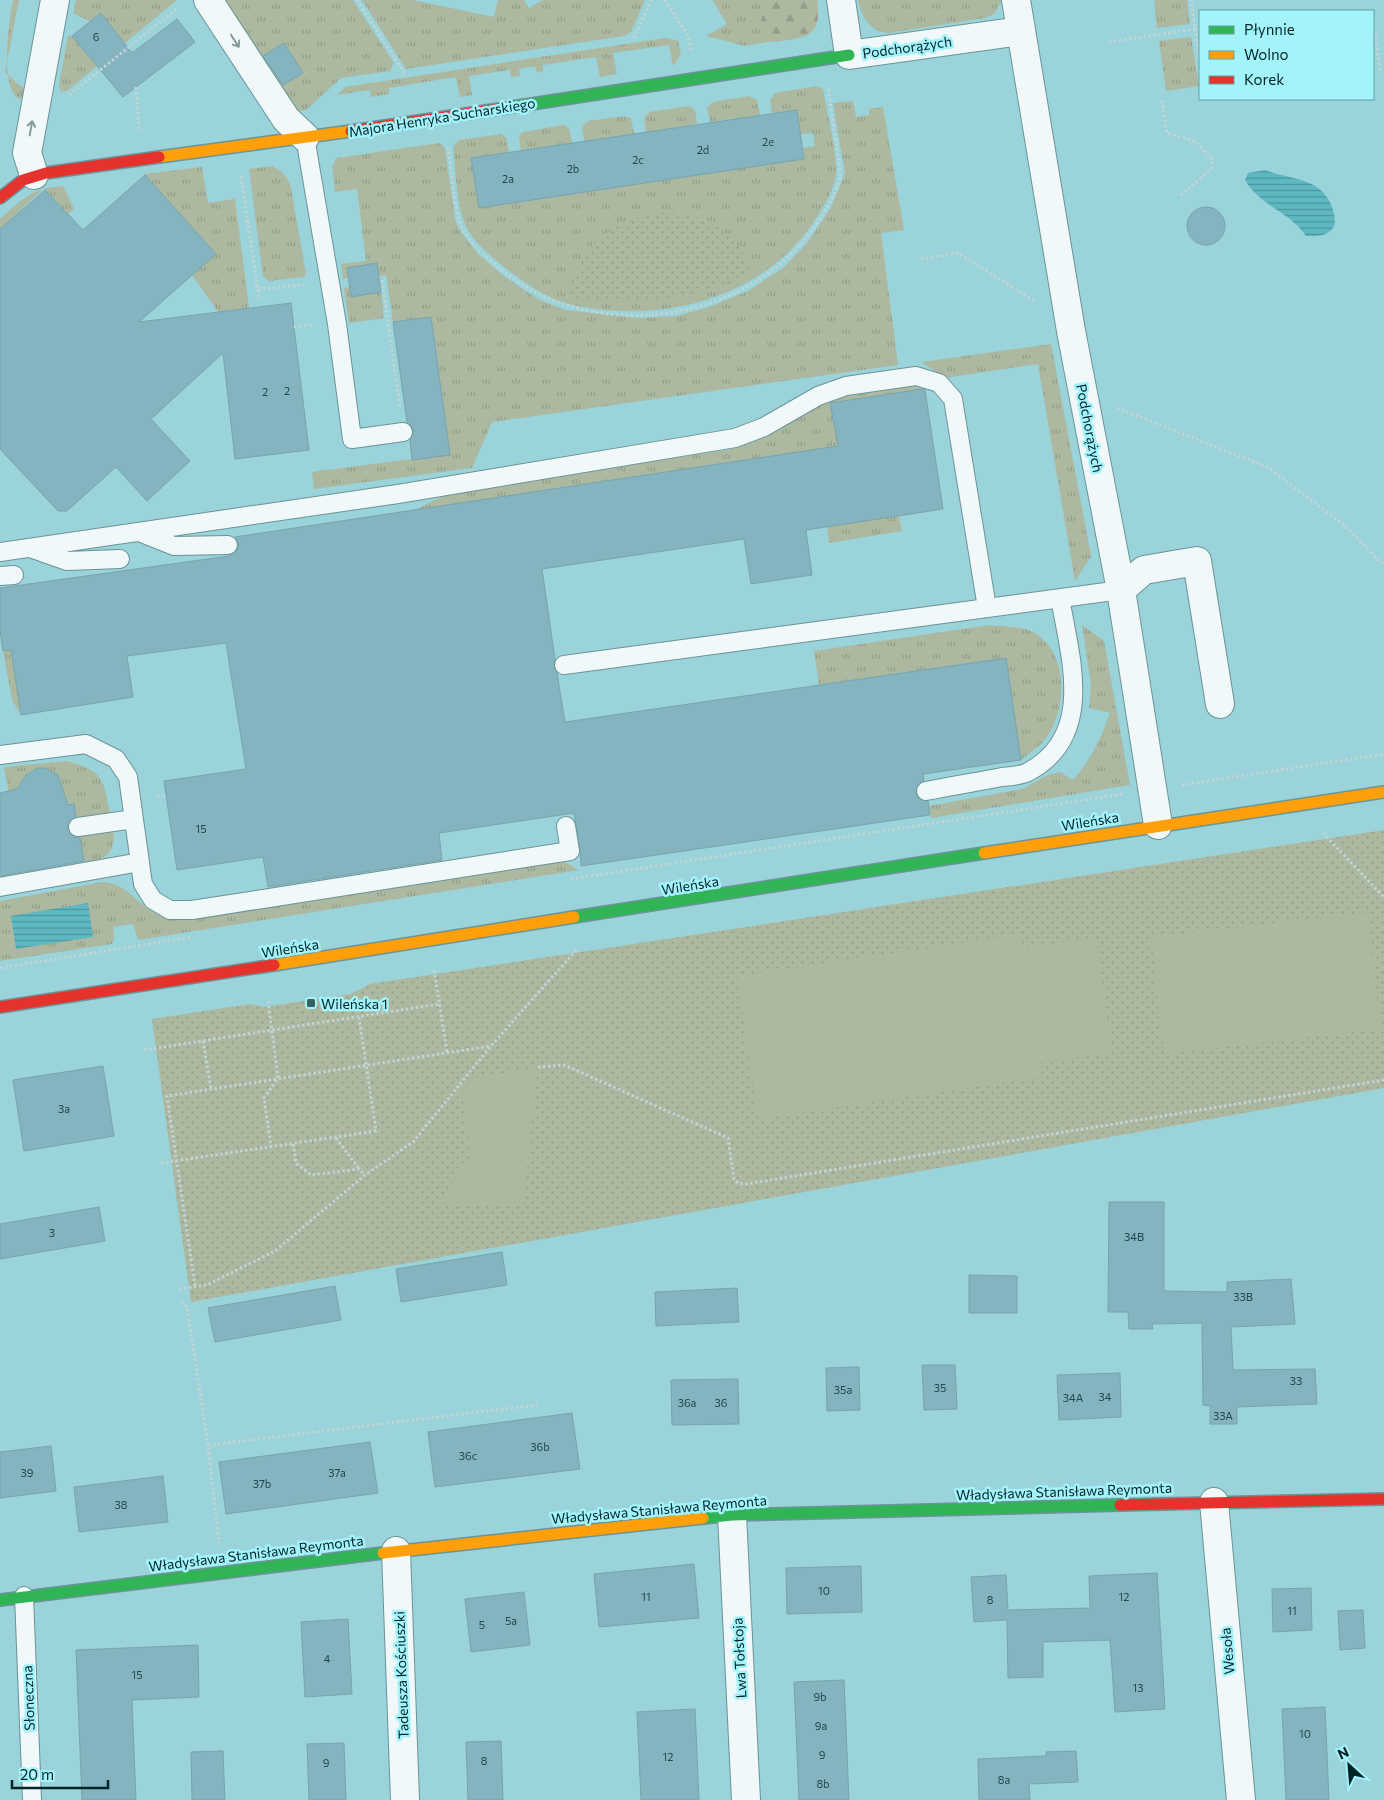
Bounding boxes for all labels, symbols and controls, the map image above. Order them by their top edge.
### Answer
legend [1199,10,1374,100]
text: Płynnie [1244,20,1295,38]
house number: 6 [93,30,100,43]
street label: Podchorążych [861,32,953,62]
one-way arrow [230,34,240,48]
text: Wolno [1244,45,1289,63]
text: Korek [1244,70,1284,88]
street label: Majora Henryka Sucharskiego [347,94,537,140]
one-way arrow [26,121,36,137]
house number: 2e [762,135,774,148]
house number: 2d [697,143,709,156]
house number: 2c [632,153,644,166]
house number: 2b [567,162,579,175]
house number: 2a [502,172,514,185]
street label: Podchorążych [1073,382,1107,474]
house number: 2 [284,384,290,397]
house number: 2 [262,385,268,398]
street label: Wileńska [1060,808,1120,834]
house number: 15 [195,822,207,835]
street label: Wileńska [660,872,720,898]
street label: Wileńska [260,935,320,961]
place label: Wileńska 1 [321,995,388,1012]
marker: Wileńska 1 [305,997,317,1009]
house number: 3a [58,1102,70,1115]
house number: 3 [49,1226,55,1239]
house number: 34B [1124,1230,1144,1243]
house number: 33B [1233,1290,1253,1303]
house number: 33 [1290,1374,1302,1387]
house number: 35 [934,1381,946,1394]
house number: 35a [834,1383,852,1396]
house number: 34 [1099,1390,1112,1403]
house number: 34A [1063,1391,1084,1404]
house number: 36a [678,1396,696,1409]
house number: 36 [715,1396,728,1409]
house number: 33A [1213,1409,1233,1422]
house number: 36b [530,1440,550,1453]
house number: 36c [459,1449,477,1462]
house number: 39 [21,1466,34,1479]
house number: 37a [328,1466,346,1479]
house number: 37b [253,1477,271,1490]
street label: Władysława Stanisława Reymonta [956,1479,1172,1503]
street label: Władysława Stanisława Reymonta [551,1491,767,1527]
house number: 38 [115,1498,128,1511]
street label: Władysława Stanisława Reymonta [148,1531,364,1575]
house number: 10 [818,1584,830,1597]
house number: 11 [641,1590,651,1603]
house number: 12 [1119,1590,1129,1603]
house number: 8 [987,1593,994,1606]
house number: 11 [1287,1604,1297,1617]
street label: Tadeusza Kościuszki [390,1611,412,1739]
house number: 5a [505,1614,517,1627]
street label: Lwa Tołstoja [728,1617,750,1699]
house number: 5 [479,1618,485,1631]
street label: Wesoła [1216,1627,1238,1675]
house number: 4 [324,1652,331,1665]
street label: Słoneczna [18,1665,38,1731]
house number: 15 [131,1668,143,1681]
house number: 13 [1133,1681,1143,1694]
house number: 9b [813,1690,827,1703]
house number: 9a [815,1719,827,1732]
house number: 10 [1299,1727,1311,1740]
north arrow [1324,1740,1374,1790]
text: N [1335,1743,1352,1763]
house number: 9 [819,1748,826,1761]
house number: 12 [663,1750,673,1763]
house number: 8 [481,1754,488,1767]
house number: 9 [323,1756,330,1769]
scale bar [12,1758,109,1790]
text: 20 m [20,1765,54,1783]
house number: 8a [998,1773,1010,1786]
house number: 8b [816,1777,830,1790]

